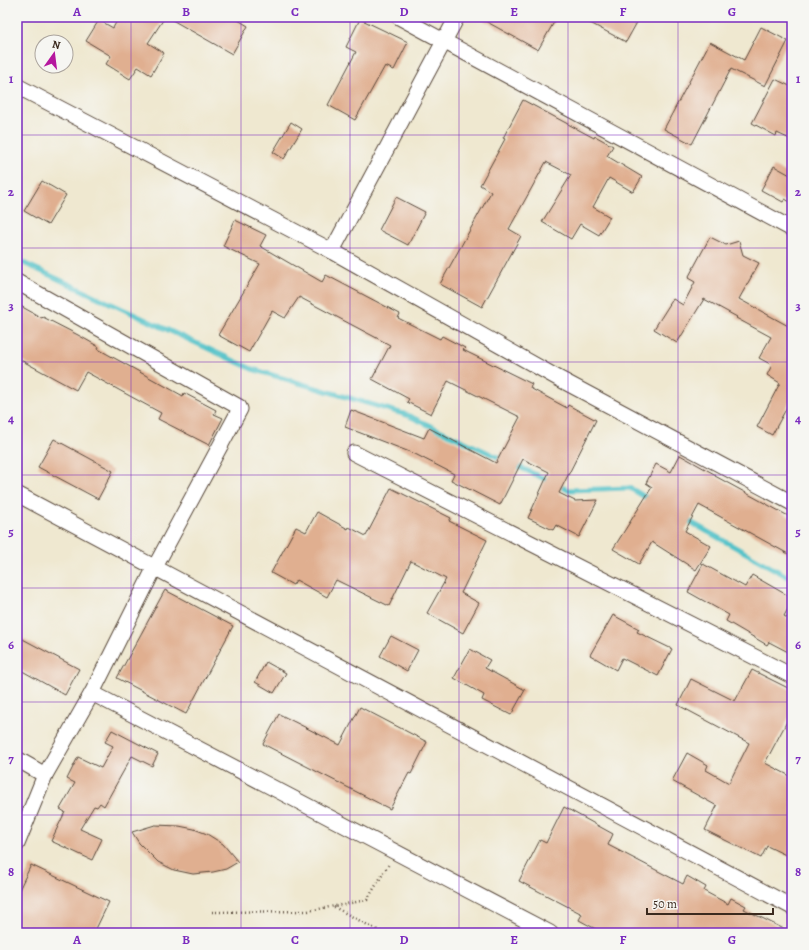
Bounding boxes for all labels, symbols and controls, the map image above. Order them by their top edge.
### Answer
text: A [72,3,82,20]
text: B [182,3,190,20]
text: C [291,3,299,20]
text: D [399,3,409,20]
text: E [510,3,518,20]
text: F [620,3,627,20]
text: G [728,3,736,20]
north arrow [34,34,74,74]
text: N [51,37,62,53]
text: 1 [9,70,14,87]
text: 1 [796,70,801,87]
text: 2 [8,183,15,200]
text: 2 [795,183,802,200]
text: 3 [8,297,14,314]
text: 3 [795,297,801,314]
text: 4 [8,410,14,427]
text: 4 [795,410,801,427]
text: 5 [8,523,14,540]
text: 5 [795,523,801,540]
text: 6 [8,636,14,653]
text: 6 [795,636,801,653]
text: 7 [8,750,14,767]
text: 7 [795,750,801,767]
text: 8 [8,863,14,880]
text: 8 [795,863,801,880]
scale bar [647,890,773,916]
text: 50 m [653,896,677,912]
text: A [72,931,82,948]
text: B [182,931,190,948]
text: C [291,931,299,948]
text: D [399,931,409,948]
text: E [510,931,518,948]
text: F [620,931,627,948]
text: G [728,931,736,948]

